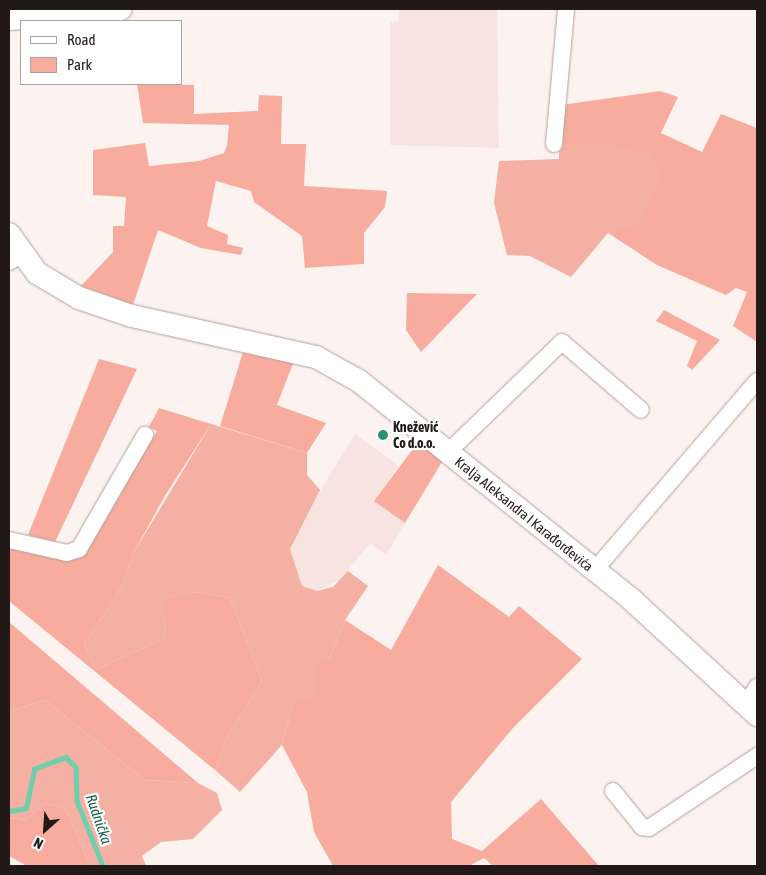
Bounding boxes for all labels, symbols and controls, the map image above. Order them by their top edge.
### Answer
legend [20,20,182,85]
text: Road [67,31,96,48]
text: Park [67,56,92,73]
place label: Knežević Co d.o.o. [393,419,438,452]
marker: Knežević Co d.o.o. [377,429,389,441]
street label: Kralja Aleksandra I Karađorđevića [452,453,596,575]
water label: Rudnička [82,792,116,846]
north arrow [20,805,70,855]
text: N [31,834,46,852]

